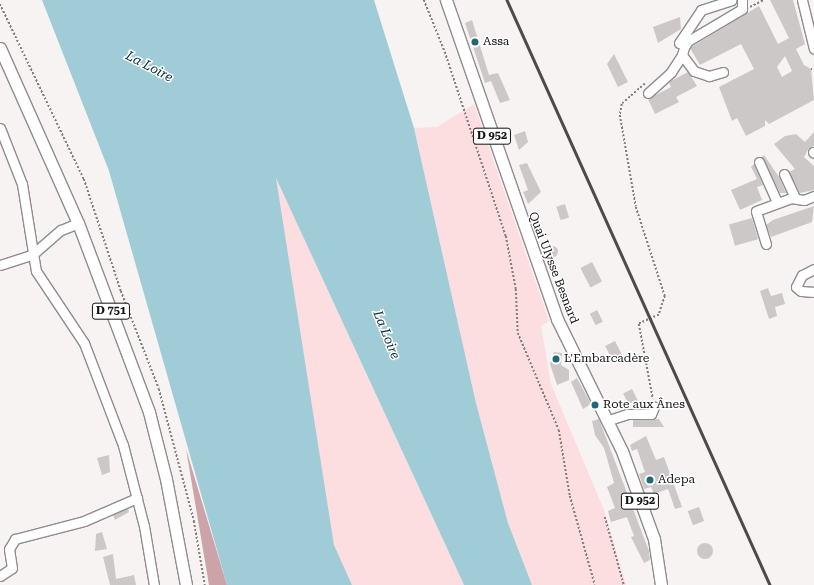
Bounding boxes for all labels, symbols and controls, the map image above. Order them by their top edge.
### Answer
place label: Assa [483,35,509,49]
marker: Assa [470,37,480,47]
water label: La Loire [123,48,175,86]
road number: D 952 [472,127,512,145]
street label: Quai Ulysse Besnard [525,210,581,326]
road number: D 751 [91,302,131,320]
water label: La Loire [369,308,403,362]
place label: L'Embarcadère [564,352,649,366]
marker: L'Embarcadère [551,354,561,364]
place label: Rote aux Ânes [603,398,685,412]
marker: Rote aux Ânes [590,400,600,410]
place label: Adepa [658,473,695,487]
marker: Adepa [645,475,655,485]
road number: D 952 [620,492,660,510]

